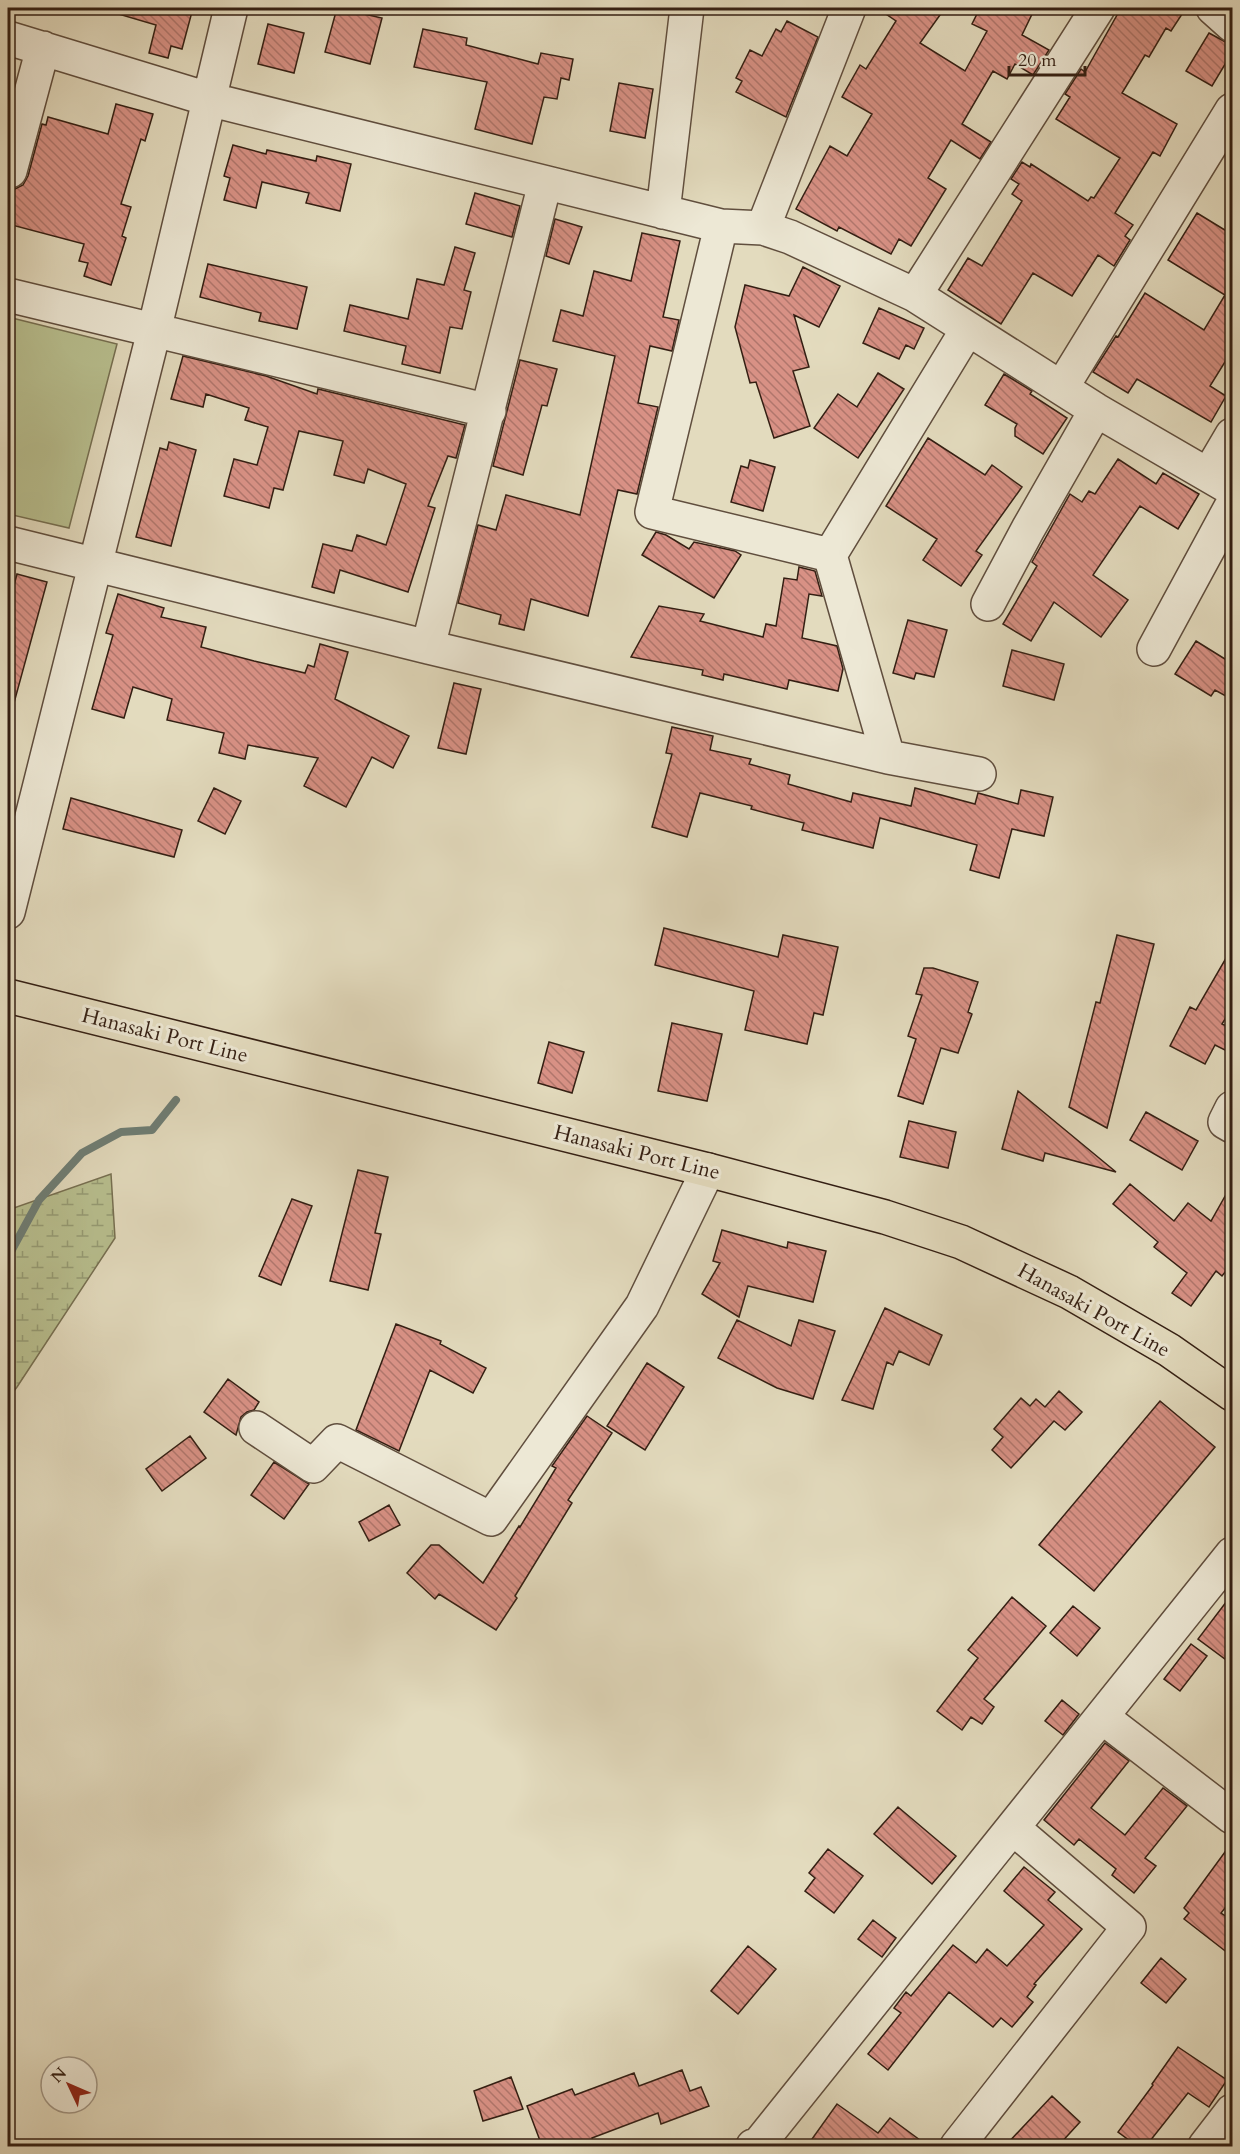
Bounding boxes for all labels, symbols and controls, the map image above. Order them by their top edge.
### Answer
scale bar [1009,39,1086,77]
text: 20 m [1018,48,1057,73]
street label: Hanasaki Port Line [79,1001,251,1070]
street label: Hanasaki Port Line [551,1118,723,1187]
street label: Hanasaki Port Line [1012,1256,1175,1364]
north arrow [39,2055,99,2115]
text: N [46,2063,72,2088]

